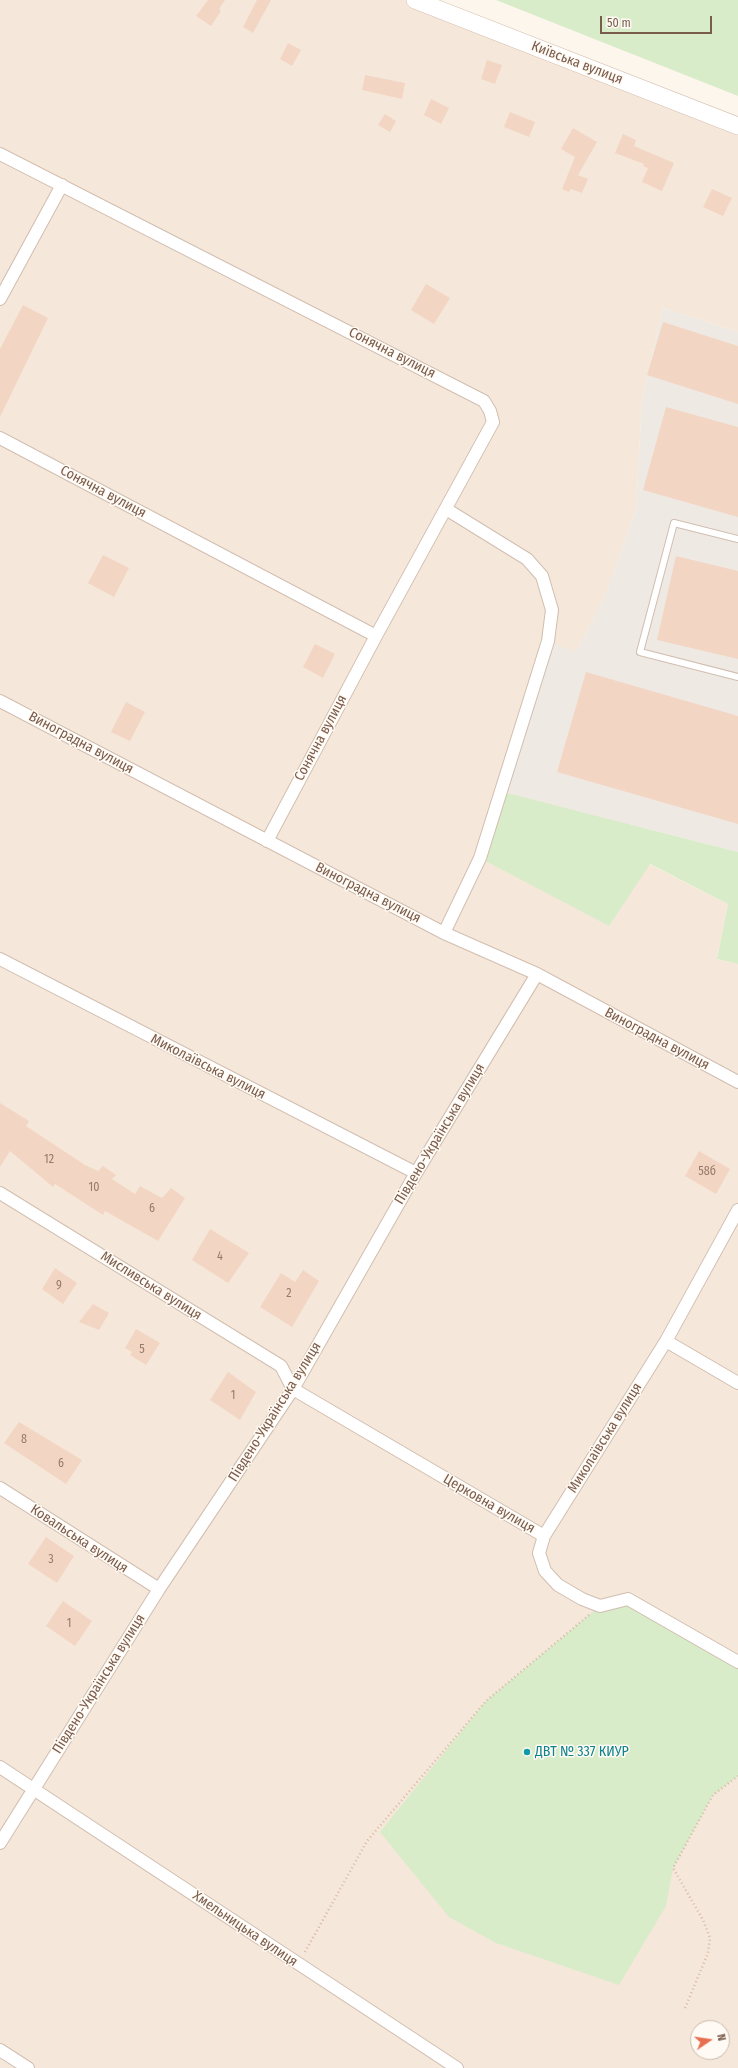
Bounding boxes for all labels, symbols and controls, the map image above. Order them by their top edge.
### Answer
scale bar [602,8,714,34]
text: 50 m [607,16,631,30]
street label: Київська вулиця [529,38,625,88]
street label: Сонячна вулиця [346,324,438,382]
street label: Сонячна вулиця [57,462,149,522]
street label: Сонячна вулиця [291,692,351,784]
street label: Виноградна вулиця [26,708,136,778]
street label: Виноградна вулиця [312,859,424,927]
street label: Виноградна вулиця [602,1004,712,1074]
street label: Миколаївська вулиця [148,1031,268,1103]
street label: Південо-Українська вулиця [391,1061,489,1207]
house number: 12 [44,1153,54,1167]
house number: 58б [698,1165,716,1179]
house number: 10 [89,1181,99,1195]
house number: 6 [149,1202,155,1216]
street label: Мисливська вулиця [97,1248,205,1324]
house number: 4 [217,1250,223,1264]
house number: 9 [56,1279,62,1293]
house number: 2 [286,1287,292,1301]
street label: Південо-Українська вулиця [225,1339,325,1485]
house number: 5 [139,1343,145,1357]
street label: Миколаївська вулиця [564,1380,646,1496]
house number: 1 [231,1389,235,1403]
house number: 8 [21,1433,27,1447]
house number: 6 [58,1457,64,1471]
street label: Церковна вулиця [440,1471,538,1537]
street label: Ковальська вулиця [27,1501,131,1577]
house number: 3 [48,1553,54,1567]
street label: Південо-Українська вулиця [49,1611,149,1757]
house number: 1 [67,1617,71,1631]
place label: ДВТ № 337 КИУР [535,1744,629,1760]
marker: ДВТ № 337 КИУР [522,1747,532,1757]
street label: Хмельницька вулиця [189,1888,301,1970]
north arrow [690,2020,730,2060]
text: N [714,2033,728,2042]

